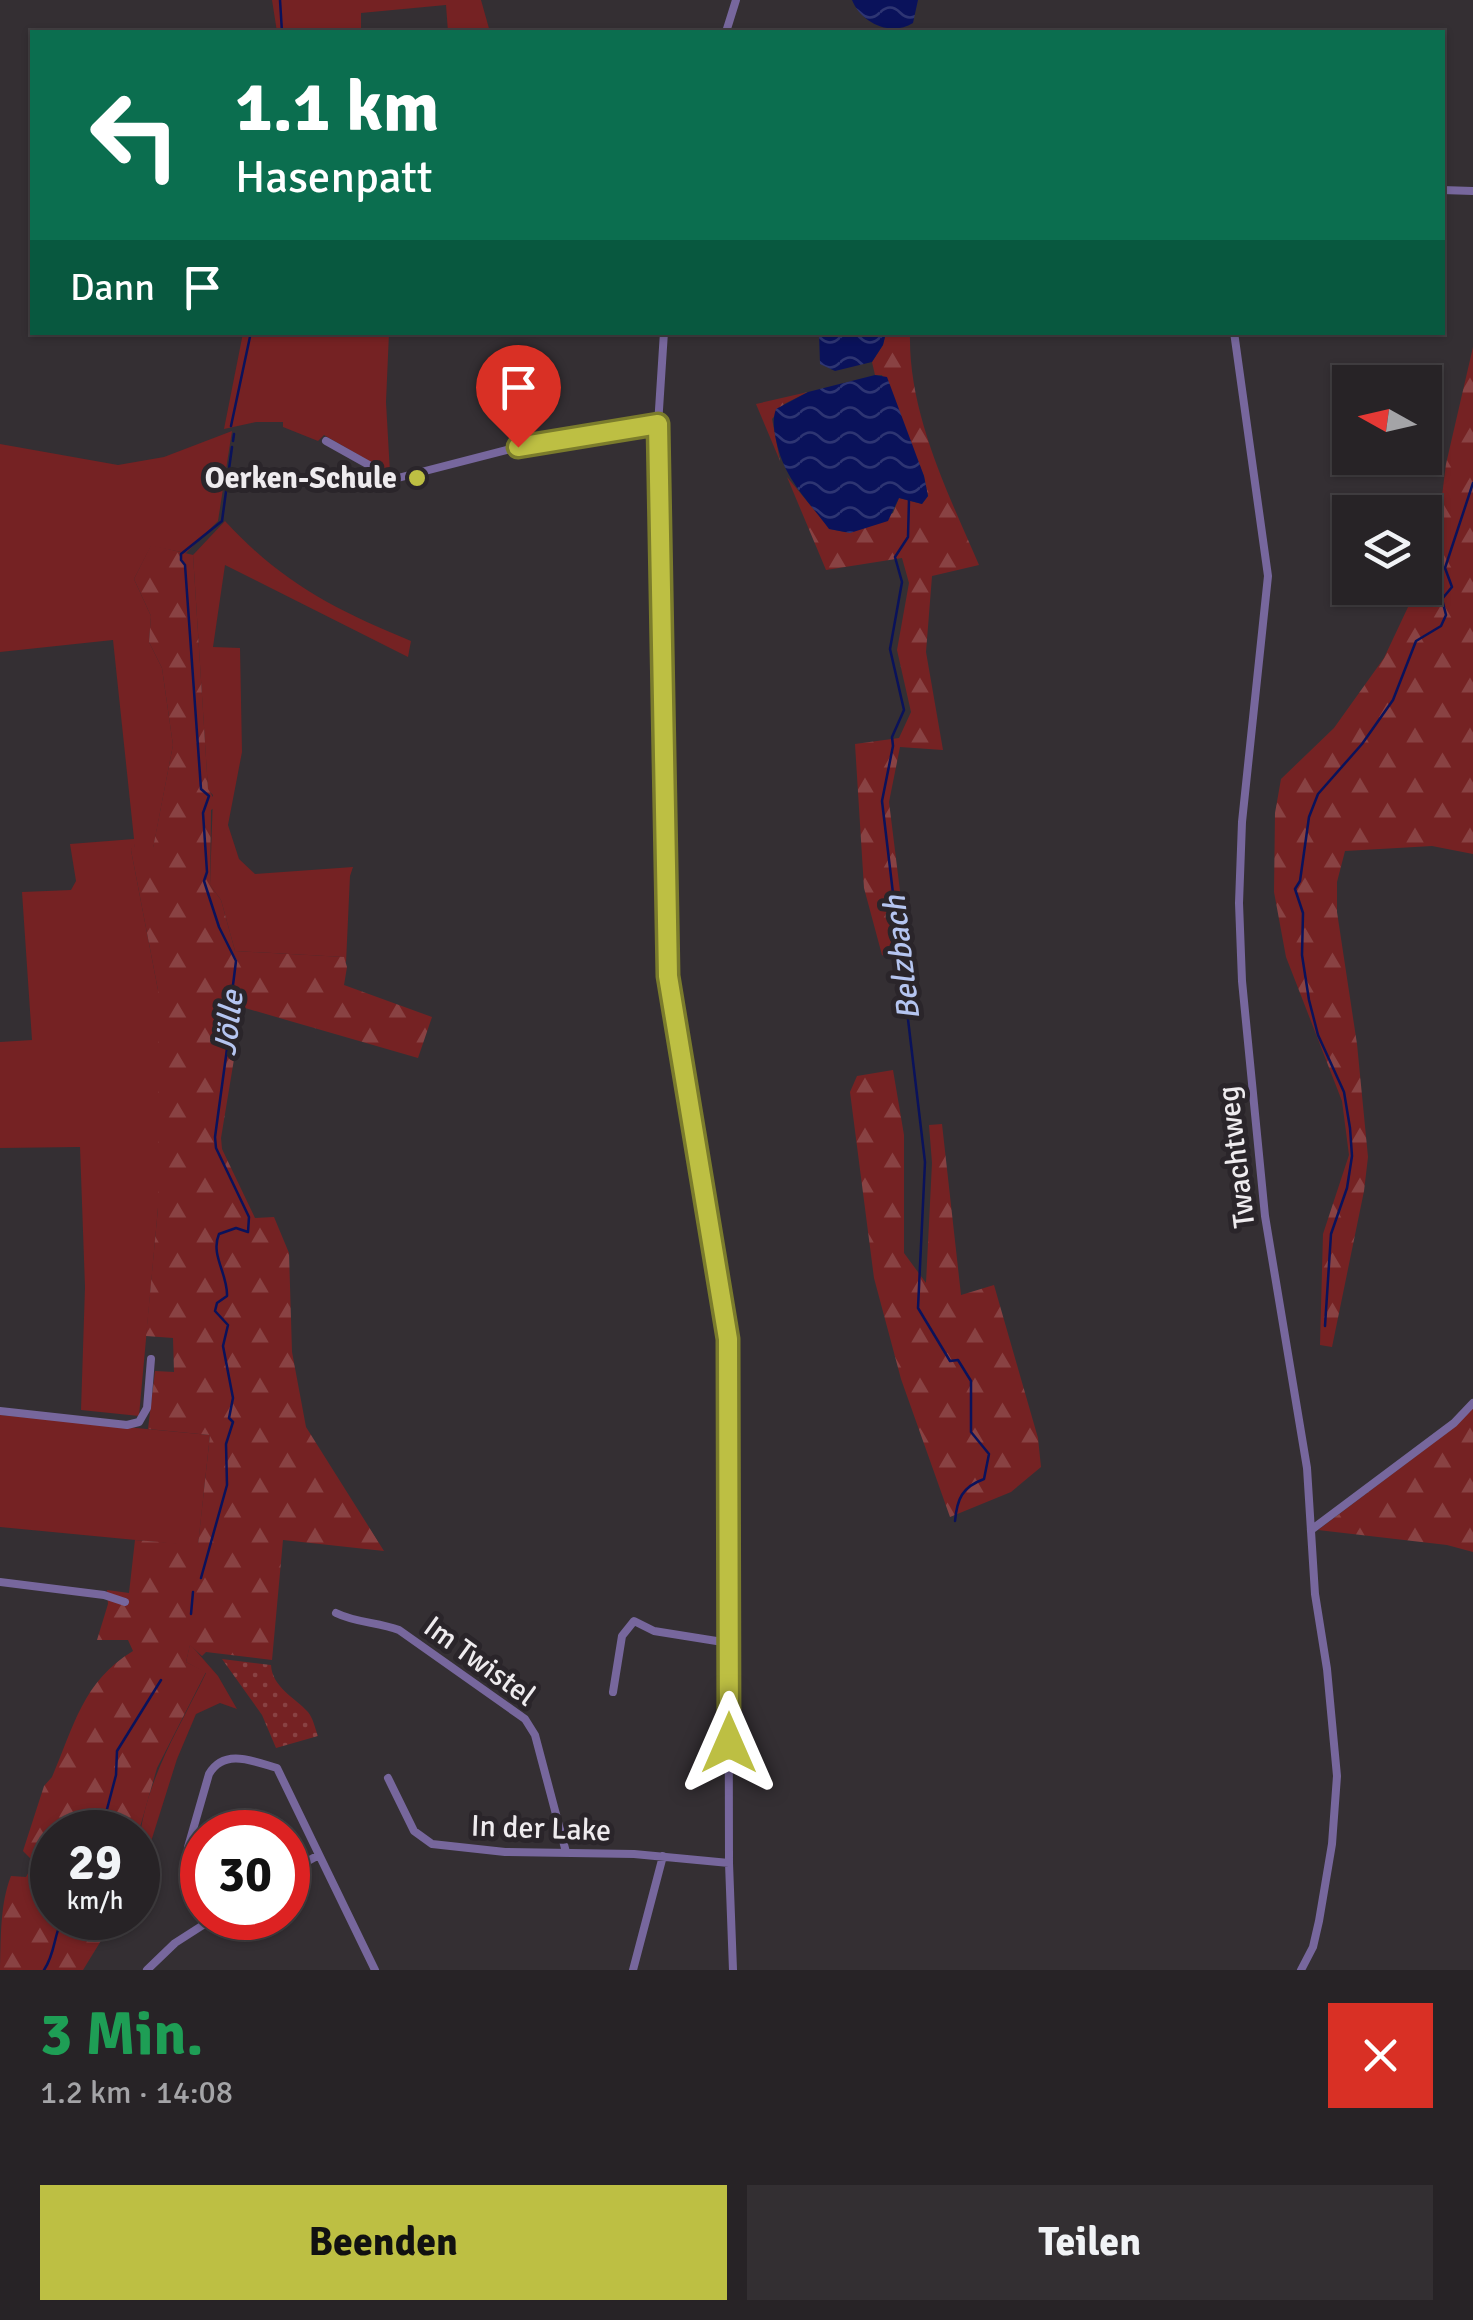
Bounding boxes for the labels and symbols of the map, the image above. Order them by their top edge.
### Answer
pin [476,345,561,448]
north arrow [1332,365,1442,475]
place label: Oerken-Schule [205,460,397,497]
marker: Oerken-Schule [406,467,428,489]
water label: Belzbach [874,892,928,1022]
water label: Jölle [205,986,252,1058]
street label: Twachtweg [1209,1084,1264,1230]
street label: Im Twistel [416,1608,543,1714]
position arrow [677,1691,781,1795]
street label: In der Lake [470,1808,612,1849]
speed limit sign: 30 [180,1810,310,1940]

